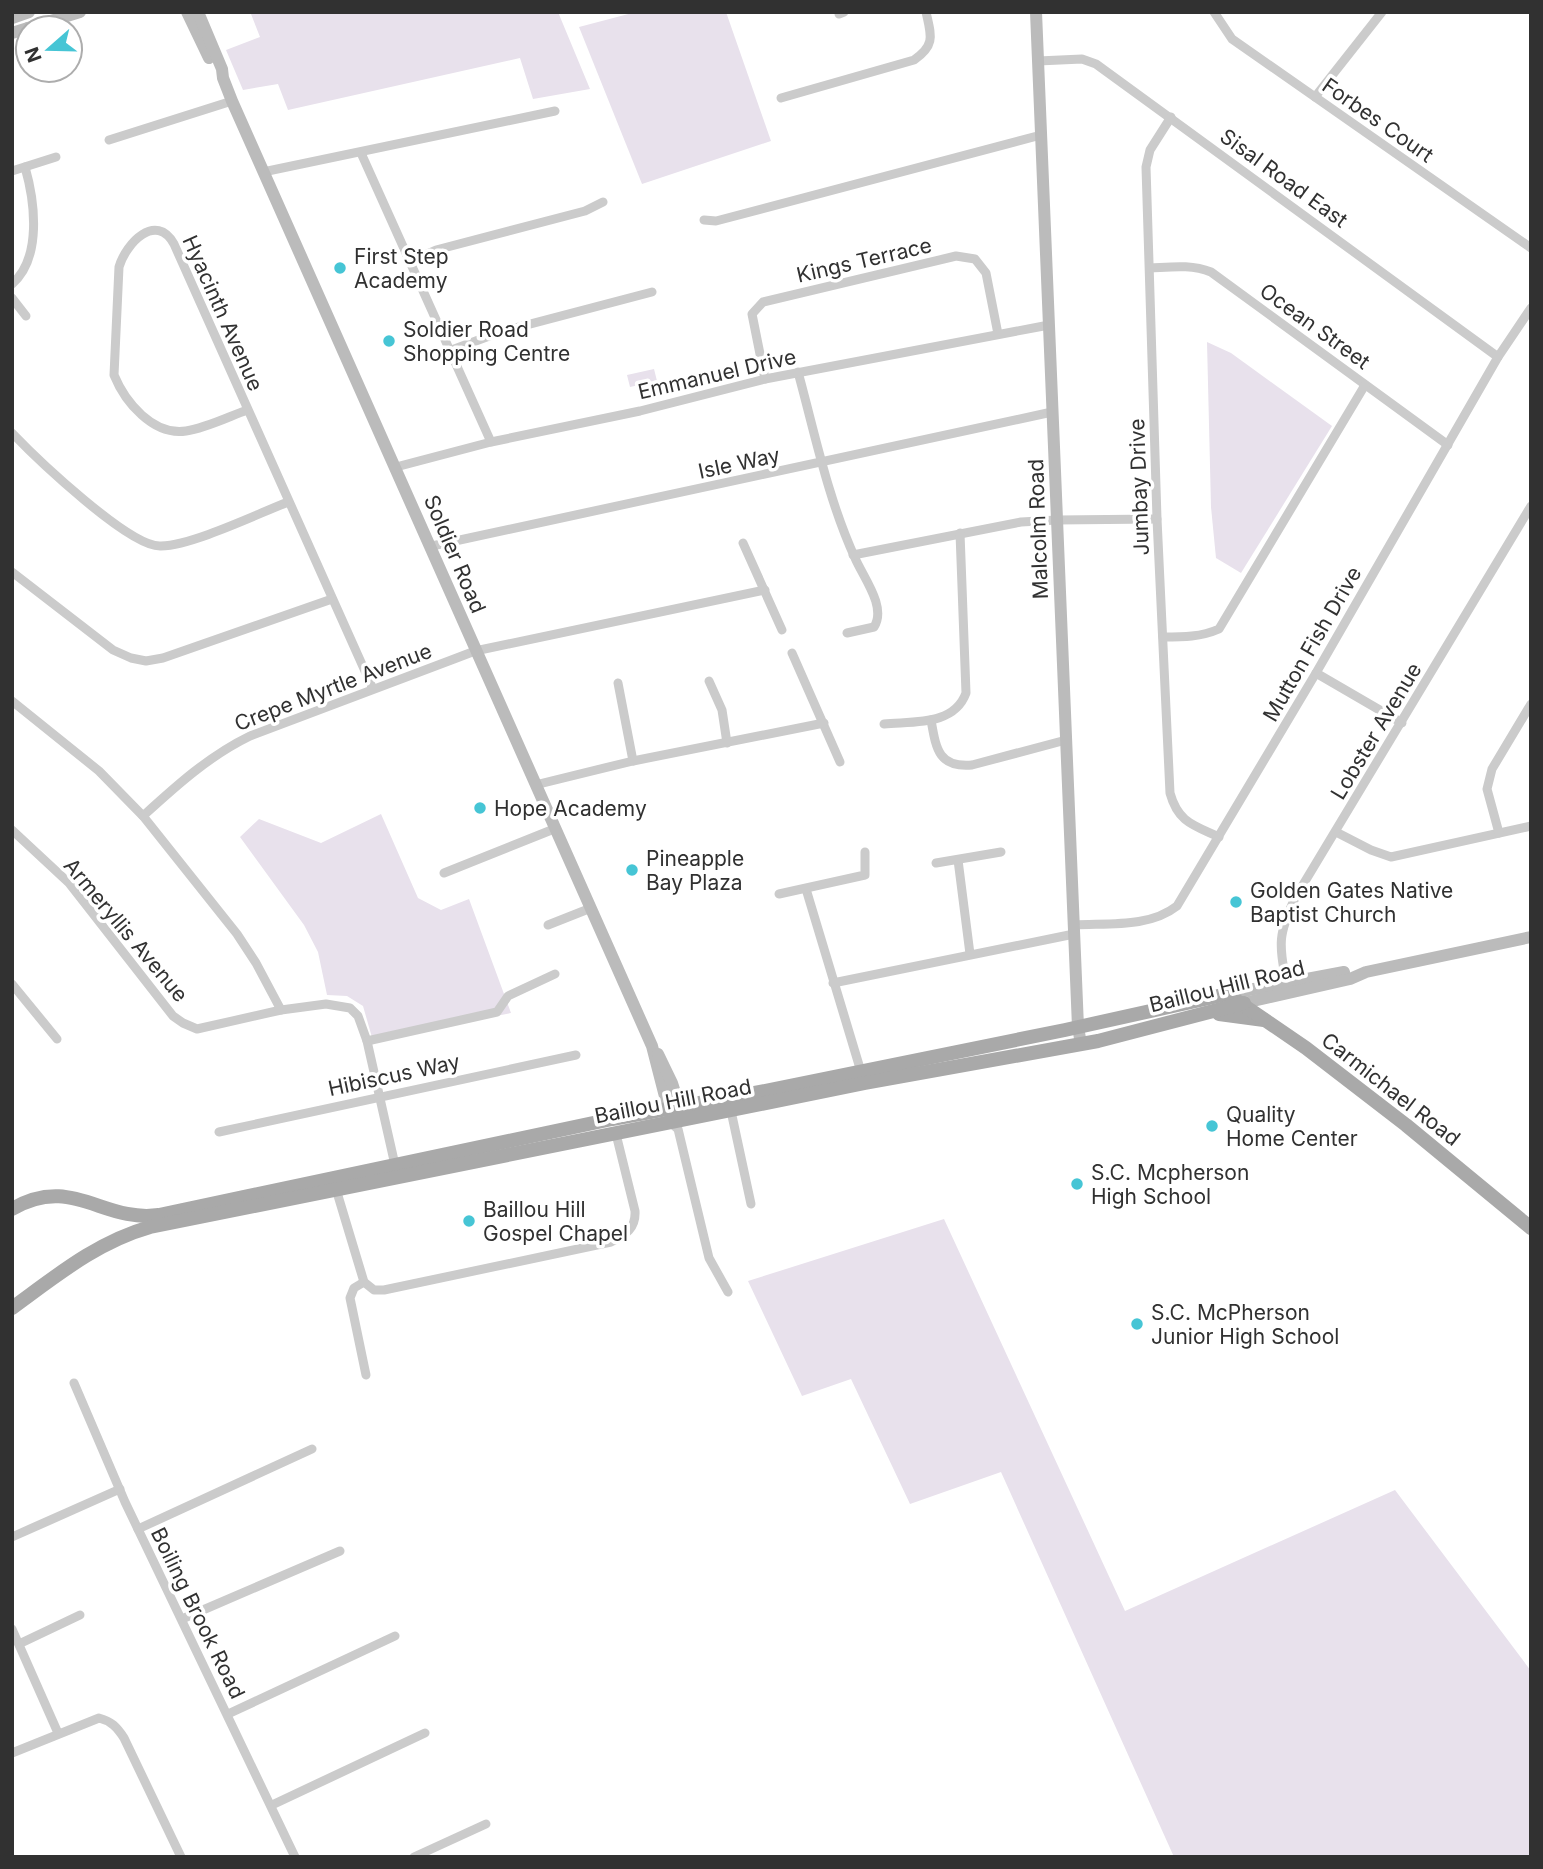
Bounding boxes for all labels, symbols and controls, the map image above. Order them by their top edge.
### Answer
north arrow [14,14,84,84]
text: N [20,44,47,65]
street label: Forbes Court [1318,72,1438,168]
street label: Sisal Road East [1215,123,1353,233]
street label: Hyacinth Avenue [177,231,269,395]
street label: Kings Terrace [794,232,934,288]
place label: First Step Academy [354,244,449,293]
marker: First Step Academy [332,260,348,276]
street label: Ocean Street [1255,278,1375,374]
place label: Soldier Road Shopping Centre [403,317,570,366]
marker: Soldier Road Shopping Centre [381,333,397,349]
street label: Emmanuel Drive [636,344,798,404]
street label: Jumbay Drive [1124,418,1154,556]
street label: Isle Way [696,442,782,484]
street label: Malcolm Road [1023,458,1053,600]
street label: Soldier Road [419,491,491,617]
street label: Mutton Fish Drive [1258,562,1366,726]
street label: Crepe Myrtle Avenue [231,638,435,736]
street label: Lobster Avenue [1325,658,1427,804]
place label: Hope Academy [494,796,647,821]
marker: Hope Academy [472,800,488,816]
place label: Pineapple Bay Plaza [646,846,744,895]
street label: Armeryllis Avenue [59,853,193,1007]
marker: Pineapple Bay Plaza [624,862,640,878]
place label: Golden Gates Native Baptist Church [1250,878,1453,927]
marker: Golden Gates Native Baptist Church [1228,894,1244,910]
street label: Baillou Hill Road [1147,955,1307,1017]
street label: Carmichael Road [1317,1027,1465,1151]
street label: Hibiscus Way [326,1049,462,1101]
street label: Baillou Hill Road [593,1074,753,1128]
place label: Quality Home Center [1226,1102,1358,1151]
marker: Quality Home Center [1204,1118,1220,1134]
place label: S.C. Mcpherson High School [1091,1160,1249,1209]
marker: S.C. Mcpherson High School [1069,1176,1085,1192]
place label: Baillou Hill Gospel Chapel [483,1197,628,1246]
marker: Baillou Hill Gospel Chapel [461,1213,477,1229]
place label: S.C. McPherson Junior High School [1151,1300,1339,1349]
marker: S.C. McPherson Junior High School [1129,1316,1145,1332]
street label: Boiling Brook Road [146,1523,250,1703]

